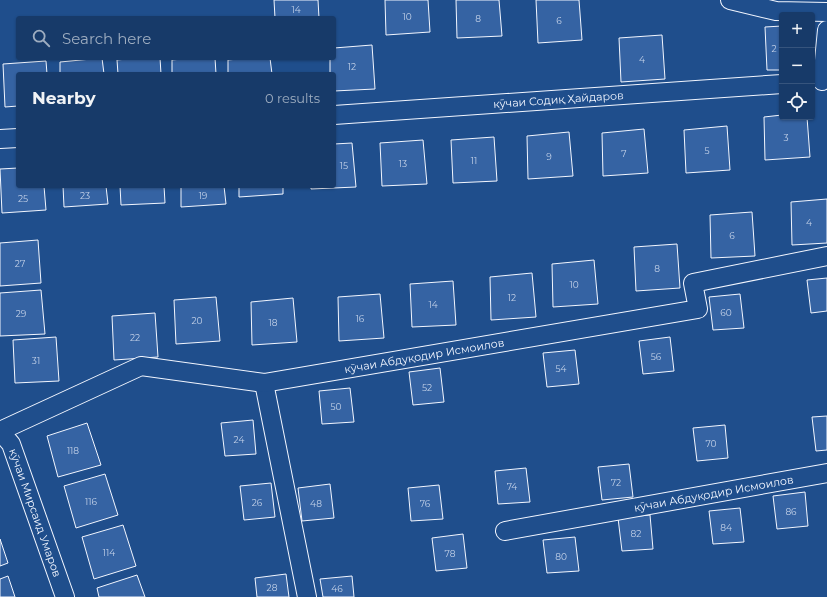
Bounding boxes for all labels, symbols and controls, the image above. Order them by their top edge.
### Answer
house number: 14 [291,4,301,15]
house number: 10 [402,11,412,22]
map controls [779,12,815,120]
button: + [779,12,815,48]
house number: 8 [475,13,481,24]
house number: 6 [556,15,562,26]
search box [16,16,336,60]
icon: search [30,27,52,49]
text: Search here [62,29,151,48]
house number: 2 [771,43,777,54]
button: − [779,48,815,84]
house number: 4 [639,54,645,65]
house number: 12 [348,61,356,72]
button: locate [779,84,815,120]
text: Nearby [32,88,96,108]
street label: кӯчаи Содиқ Ҳайдаров [493,88,624,111]
text: 0 results [265,90,320,106]
house number: 3 [783,132,789,143]
house number: 5 [704,145,710,156]
house number: 7 [621,148,627,159]
house number: 9 [546,151,552,162]
house number: 11 [471,155,477,166]
house number: 13 [399,158,407,169]
house number: 15 [340,160,348,171]
house number: 23 [80,190,90,201]
house number: 19 [199,190,208,201]
house number: 25 [18,193,28,204]
house number: 4 [806,217,812,228]
house number: 6 [729,230,735,241]
house number: 27 [15,258,25,269]
house number: 8 [654,263,660,274]
house number: 10 [569,279,579,290]
house number: 12 [508,292,516,303]
house number: 14 [428,299,438,310]
house number: 60 [720,307,732,318]
house number: 29 [16,308,27,319]
house number: 16 [356,313,365,324]
house number: 20 [191,315,203,326]
house number: 18 [269,317,278,328]
house number: 22 [130,332,140,343]
street label: кӯчаи Абдуқодир Исмоилов [343,335,505,376]
house number: 56 [651,351,662,362]
house number: 31 [32,355,40,366]
house number: 54 [555,363,567,374]
house number: 52 [422,382,432,393]
house number: 50 [330,401,342,412]
house number: 24 [234,434,244,445]
house number: 70 [705,438,717,449]
house number: 118 [67,445,79,456]
street label: кӯчаи Мирсаид Умаров [6,447,64,579]
street label: кӯчаи Абдуқодир Исмоилов [633,472,795,515]
house number: 72 [611,477,621,488]
house number: 74 [507,481,517,492]
house number: 116 [85,496,98,507]
house number: 26 [252,497,263,508]
house number: 48 [310,498,322,509]
house number: 76 [420,498,431,509]
house number: 86 [785,506,797,517]
house number: 84 [720,522,732,533]
house number: 82 [631,528,641,539]
house number: 114 [103,547,115,558]
house number: 78 [445,548,456,559]
house number: 80 [555,551,567,562]
house number: 28 [267,582,278,593]
house number: 46 [331,583,343,594]

